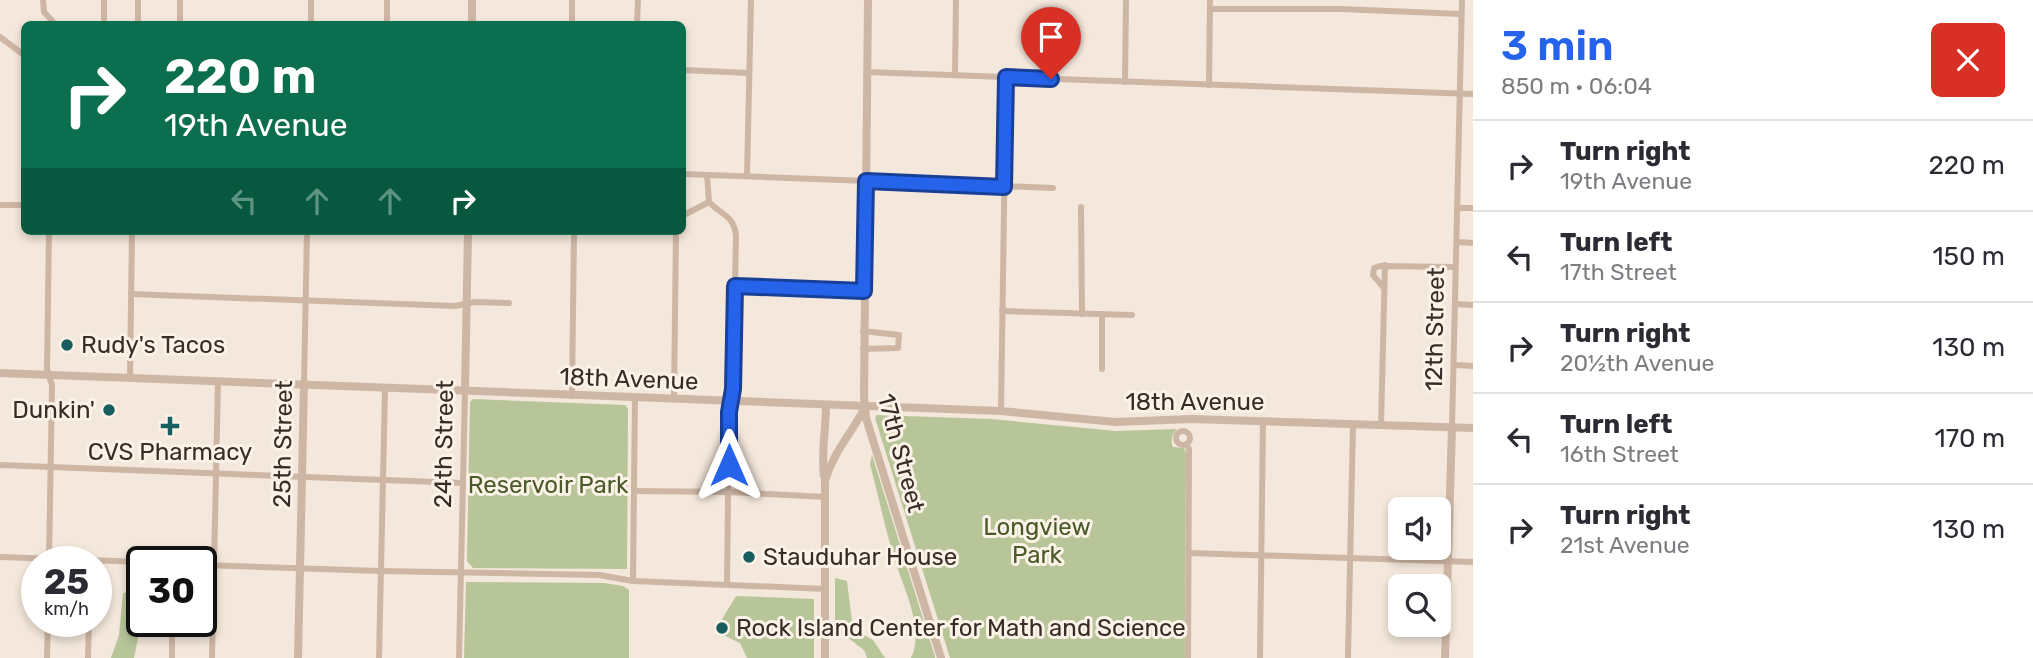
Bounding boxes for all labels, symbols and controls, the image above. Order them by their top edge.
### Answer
pin [1021,7,1081,79]
icon: arrive [1032,18,1070,56]
text: 3 min [1501,21,1614,71]
button: close [1931,23,2005,97]
text: 220 m [164,47,316,105]
icon: right [49,49,140,140]
text: 850 m · 06:04 [1501,72,1652,100]
text: 19th Avenue [164,106,348,144]
text: Turn right [1560,136,1690,167]
icon: right [1501,147,1539,185]
text: 220 m [1928,150,2005,181]
text: 19th Avenue [1560,167,1692,195]
icon: left [225,182,263,220]
icon: ahead [298,182,336,220]
icon: ahead [371,182,409,220]
icon: right [444,182,482,220]
text: Turn left [1560,227,1672,258]
icon: left [1501,238,1539,276]
text: 150 m [1932,241,2005,272]
text: 17th Street [1560,258,1677,286]
street label: 12th Street [1420,267,1450,391]
text: Turn right [1560,318,1690,349]
icon: right [1501,329,1539,367]
place label: Rudy's Tacos [81,331,225,359]
text: 130 m [1932,332,2005,363]
marker: Rudy's Tacos [59,337,75,353]
text: 20½th Avenue [1560,349,1715,377]
street label: 18th Avenue [559,363,699,395]
street label: 25th Street [268,380,298,508]
street label: 24th Street [429,380,459,508]
street label: 18th Avenue [1126,388,1264,416]
street label: 17th Street [872,391,930,515]
place label: Dunkin' [12,396,95,424]
marker: Dunkin' [101,402,117,418]
text: Turn left [1560,409,1672,440]
marker: CVS Pharmacy [162,418,178,434]
icon: left [1501,420,1539,458]
text: 170 m [1935,423,2005,454]
position arrow [692,428,766,502]
place label: CVS Pharmacy [88,438,252,466]
text: 16th Street [1560,440,1679,468]
park label: Reservoir Park [468,471,629,499]
map controls [1388,497,1451,637]
button: sound [1388,497,1451,560]
text: Turn right [1560,500,1690,531]
icon: right [1501,511,1539,549]
park label: Longview Park [983,513,1091,569]
text: 130 m [1932,514,2005,545]
text: 21st Avenue [1560,531,1690,559]
place label: Stauduhar House [763,543,957,571]
speed limit sign: 30 [126,546,217,637]
marker: Stauduhar House [741,549,757,565]
text: 25 [44,561,89,603]
button: search [1388,574,1451,637]
text: km/h [44,598,89,620]
place label: Rock Island Center for Math and Science [736,614,1186,642]
marker: Rock Island Center for Math and Science [714,620,730,636]

